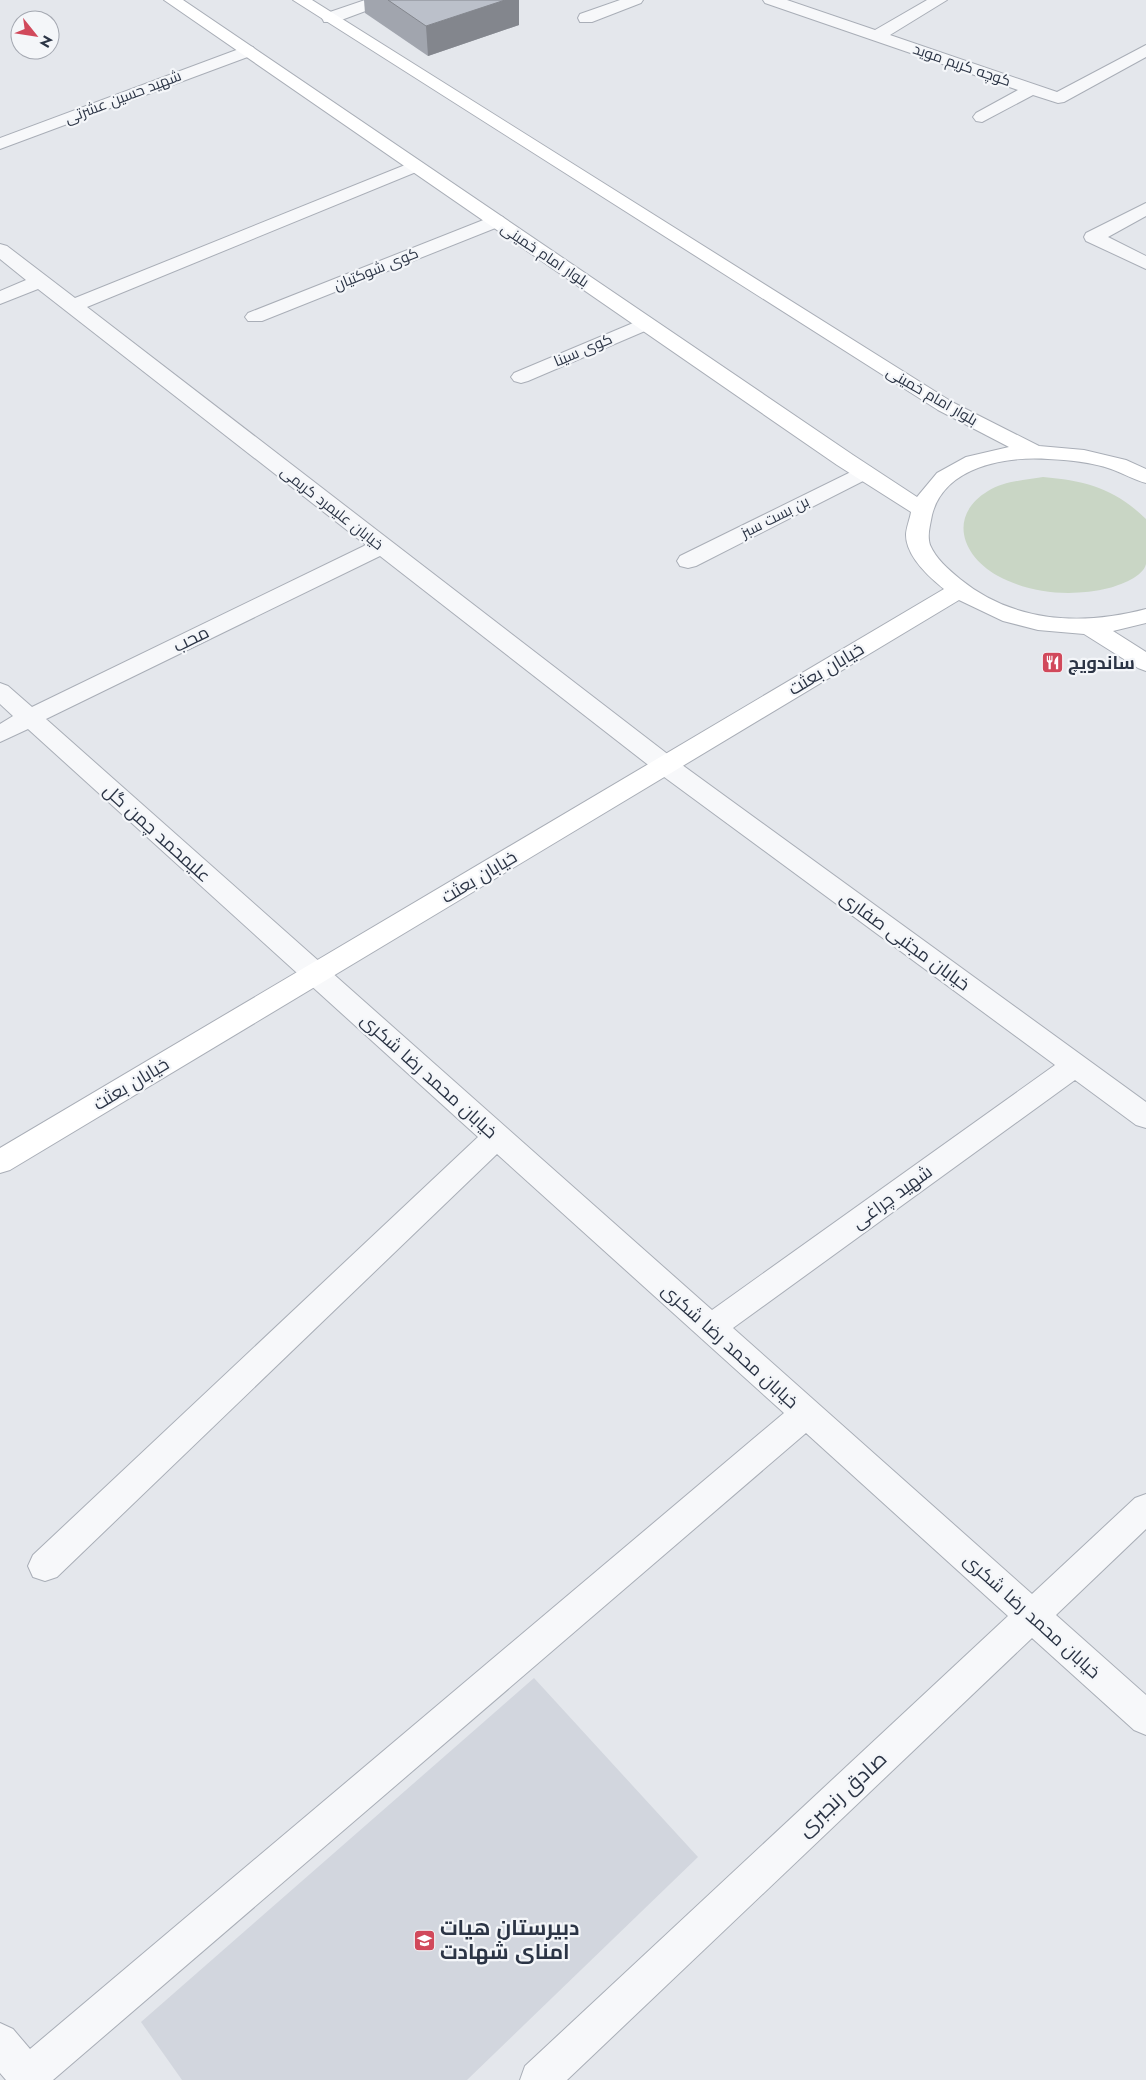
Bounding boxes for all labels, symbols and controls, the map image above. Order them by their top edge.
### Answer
north arrow [10,10,60,60]
text: N [35,32,58,51]
street label: کوچه کریم موید [910,38,1014,92]
street label: شهید حسین عشرتی [62,65,184,129]
street label: بلوار امام خمینی [496,217,594,293]
street label: کوی شوکتیان [330,242,422,296]
street label: کوی سینا [550,328,616,372]
street label: بلوار امام خمینی [882,361,982,431]
street label: خیابان علیمرد کریمی [276,461,388,555]
street label: بن بست سبز [736,490,813,544]
street label: محب [169,619,213,659]
street label: خیابان بعثت [783,636,869,702]
place label: ساندویچ [1068,650,1135,676]
restaurant icon: ساندویچ [1040,651,1064,675]
street label: علیمحمد چمن گل [98,778,216,888]
street label: خیابان بعثت [436,844,522,910]
street label: خیابان مجتبی صفاری [835,885,975,997]
street label: خیابان محمد رضا شکری [355,1007,503,1145]
street label: خیابان بعثت [88,1051,174,1117]
street label: شهید چراغی [846,1159,938,1235]
street label: خیابان محمد رضا شکری [656,1277,804,1415]
street label: خیابان محمد رضا شکری [958,1547,1106,1685]
street label: صادق رنجبری [790,1744,894,1844]
place label: دبیرستان هیات امنای شهادت [440,1913,580,1967]
school or university icon: دبیرستان هیات امنای شهادت [412,1928,436,1952]

